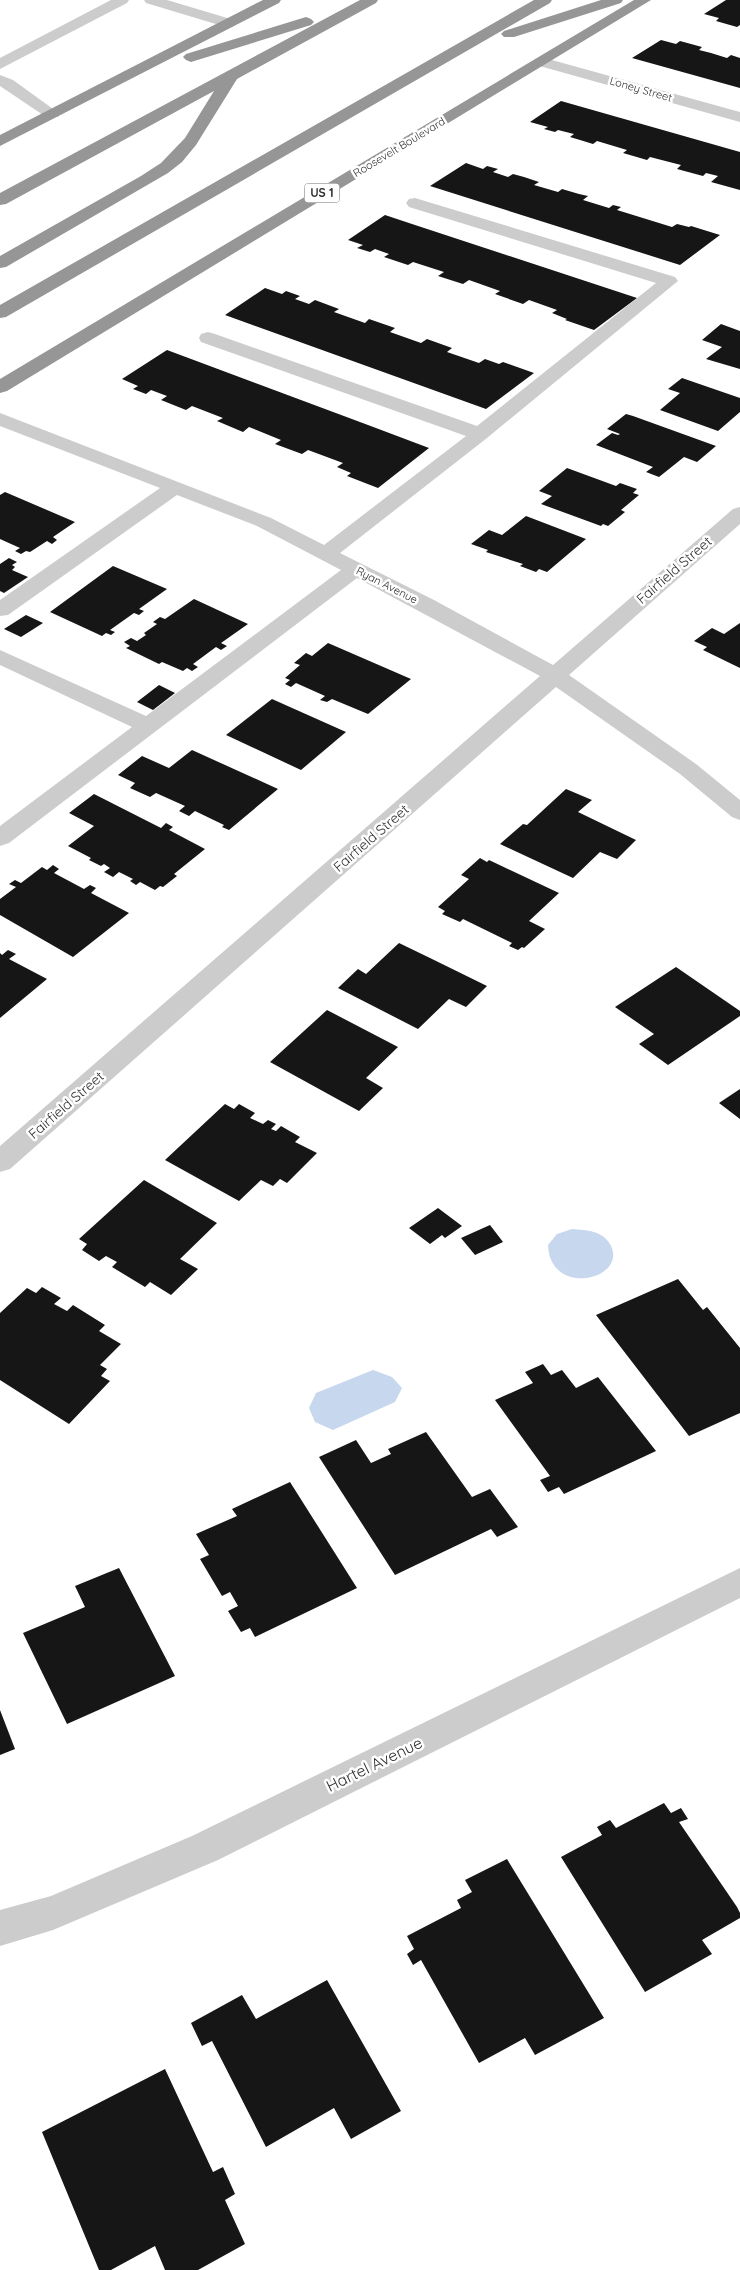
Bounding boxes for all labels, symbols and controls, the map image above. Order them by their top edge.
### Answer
street label: Loney Street [608,73,674,105]
street label: Roosevelt Boulevard [350,114,448,180]
road number: US 1 [304,184,340,202]
street label: Fairfield Street [633,532,716,608]
street label: Ryan Avenue [354,563,420,607]
street label: Fairfield Street [330,800,413,876]
street label: Fairfield Street [25,1067,108,1143]
street label: Hartel Avenue [323,1732,425,1796]

